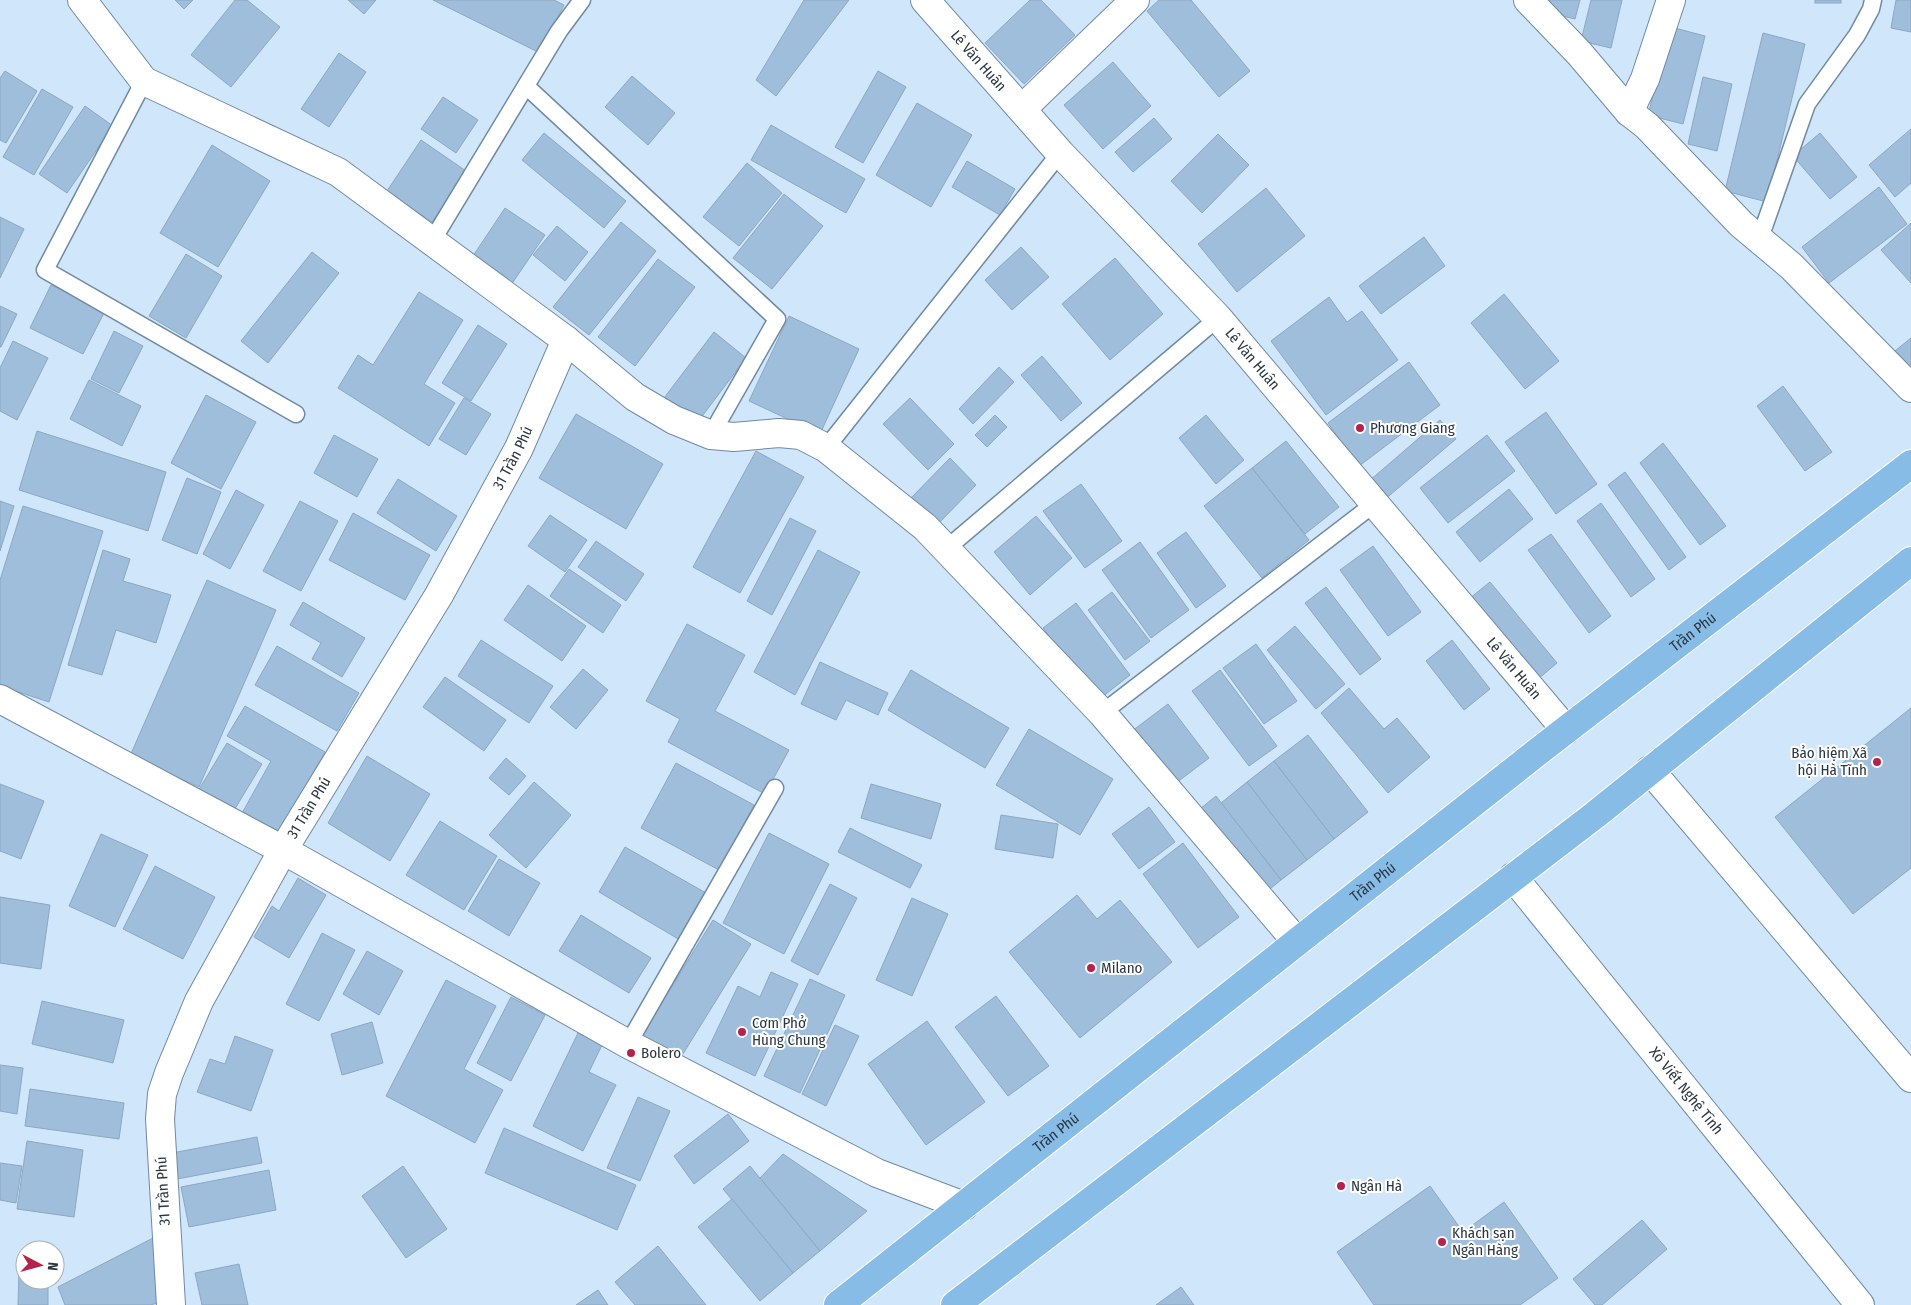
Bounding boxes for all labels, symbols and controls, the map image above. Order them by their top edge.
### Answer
street label: Lê Văn Huân [947,27,1010,95]
street label: Lê Văn Huân [1221,324,1284,393]
place label: Phương Giang [1370,419,1455,437]
marker: Phương Giang [1354,422,1366,434]
street label: 31 Trần Phú [489,423,536,493]
street label: Trần Phú [1666,609,1720,656]
street label: Lê Văn Huân [1483,634,1545,703]
place label: Bảo hiệm Xã hội Hà Tĩnh [1791,744,1867,779]
marker: Bảo hiệm Xã hội Hà Tĩnh [1871,756,1883,768]
street label: 31 Trần Phú [283,773,335,842]
street label: Trần Phú [1346,858,1400,906]
place label: Milano [1101,959,1143,977]
marker: Milano [1085,962,1097,974]
place label: Cơm Phở Hùng Chung [752,1014,826,1049]
marker: Cơm Phở Hùng Chung [736,1026,748,1038]
street label: Xô Viết Nghệ Tĩnh [1645,1043,1727,1138]
place label: Bolero [641,1044,681,1062]
marker: Bolero [625,1047,637,1059]
street label: Trần Phú [1030,1109,1083,1156]
street label: 31 Trần Phú [152,1156,174,1226]
place label: Ngân Hà [1351,1177,1402,1195]
marker: Ngân Hà [1335,1180,1347,1192]
place label: Khách sạn Ngân Hàng [1452,1224,1518,1259]
marker: Khách sạn Ngân Hàng [1436,1236,1448,1248]
north arrow [15,1240,65,1290]
text: N [44,1261,61,1271]

